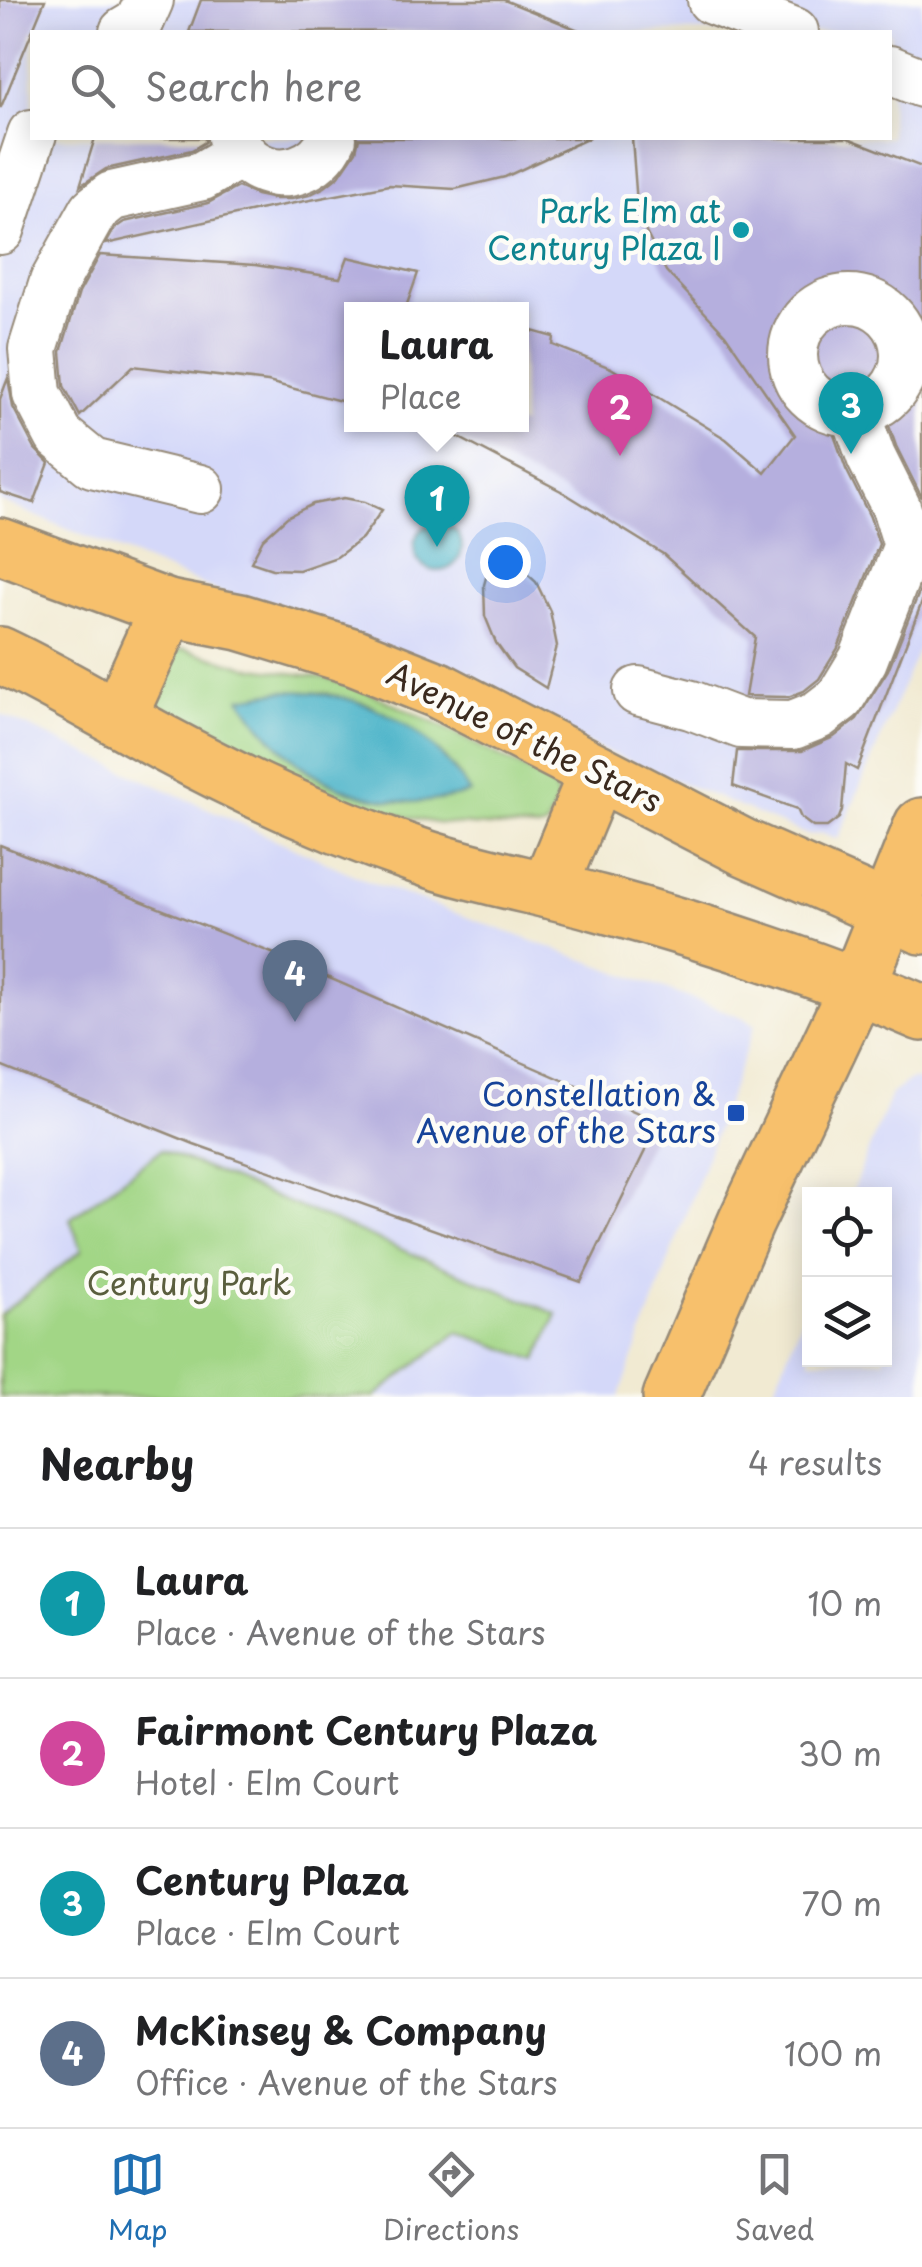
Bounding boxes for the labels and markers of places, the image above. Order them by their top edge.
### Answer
place label: Park Elm at Century Plaza I [487,186,721,271]
marker: Park Elm at Century Plaza I [730,219,752,241]
pin: 3 [818,372,884,454]
pin: 2 [588,374,652,456]
pin: 1 [404,464,470,547]
pin: 4 [262,940,328,1022]
place label: Constellation & Avenue of the Stars [416,1069,716,1154]
marker: Constellation & Avenue of the Stars [725,1102,747,1124]

